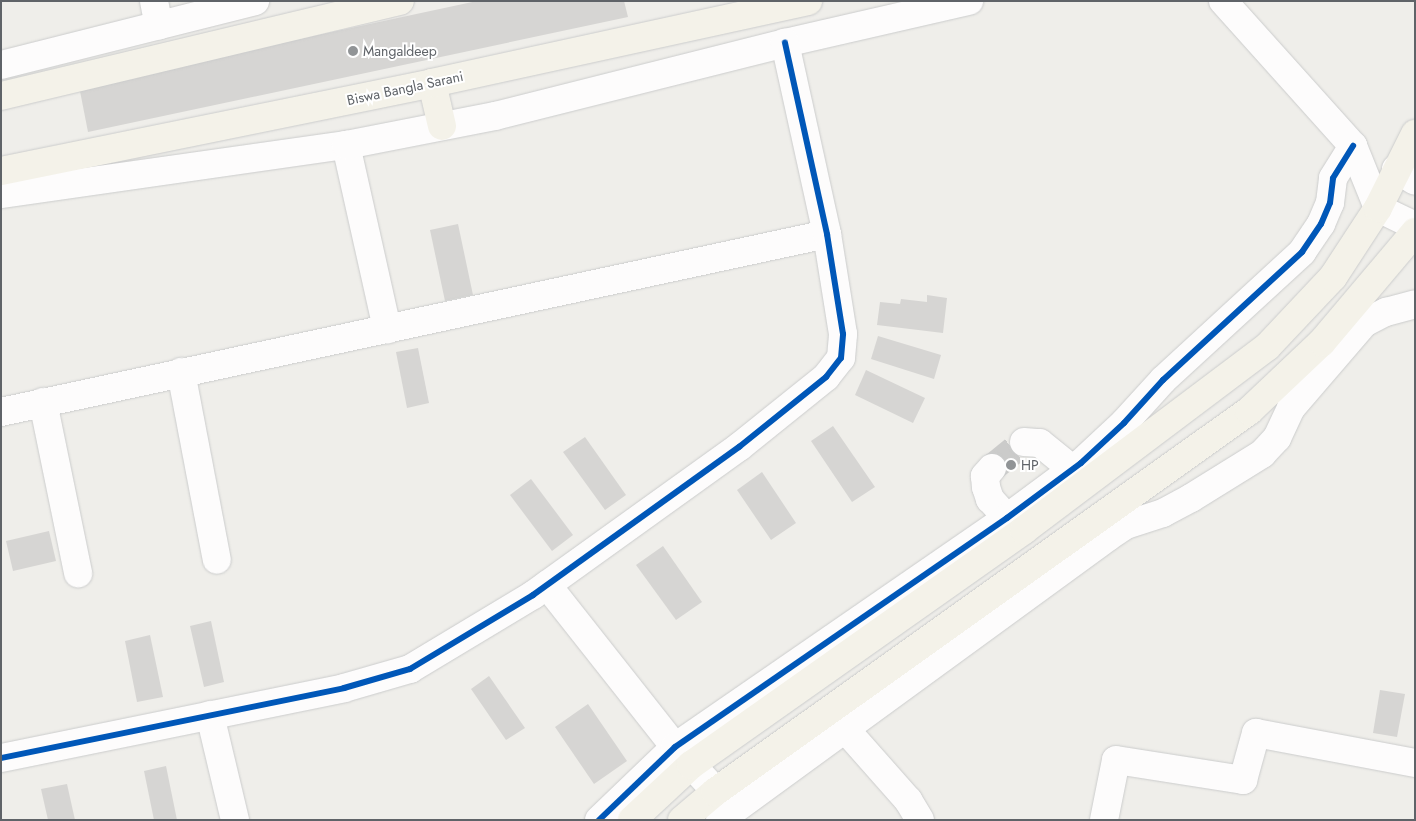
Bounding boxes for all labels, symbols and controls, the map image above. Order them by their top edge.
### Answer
place label: Mangaldeep [363,43,437,59]
marker: Mangaldeep [347,45,359,57]
street label: Biswa Bangla Sarani [345,67,465,109]
place label: HP [1021,457,1039,473]
marker: HP [1005,459,1017,471]

